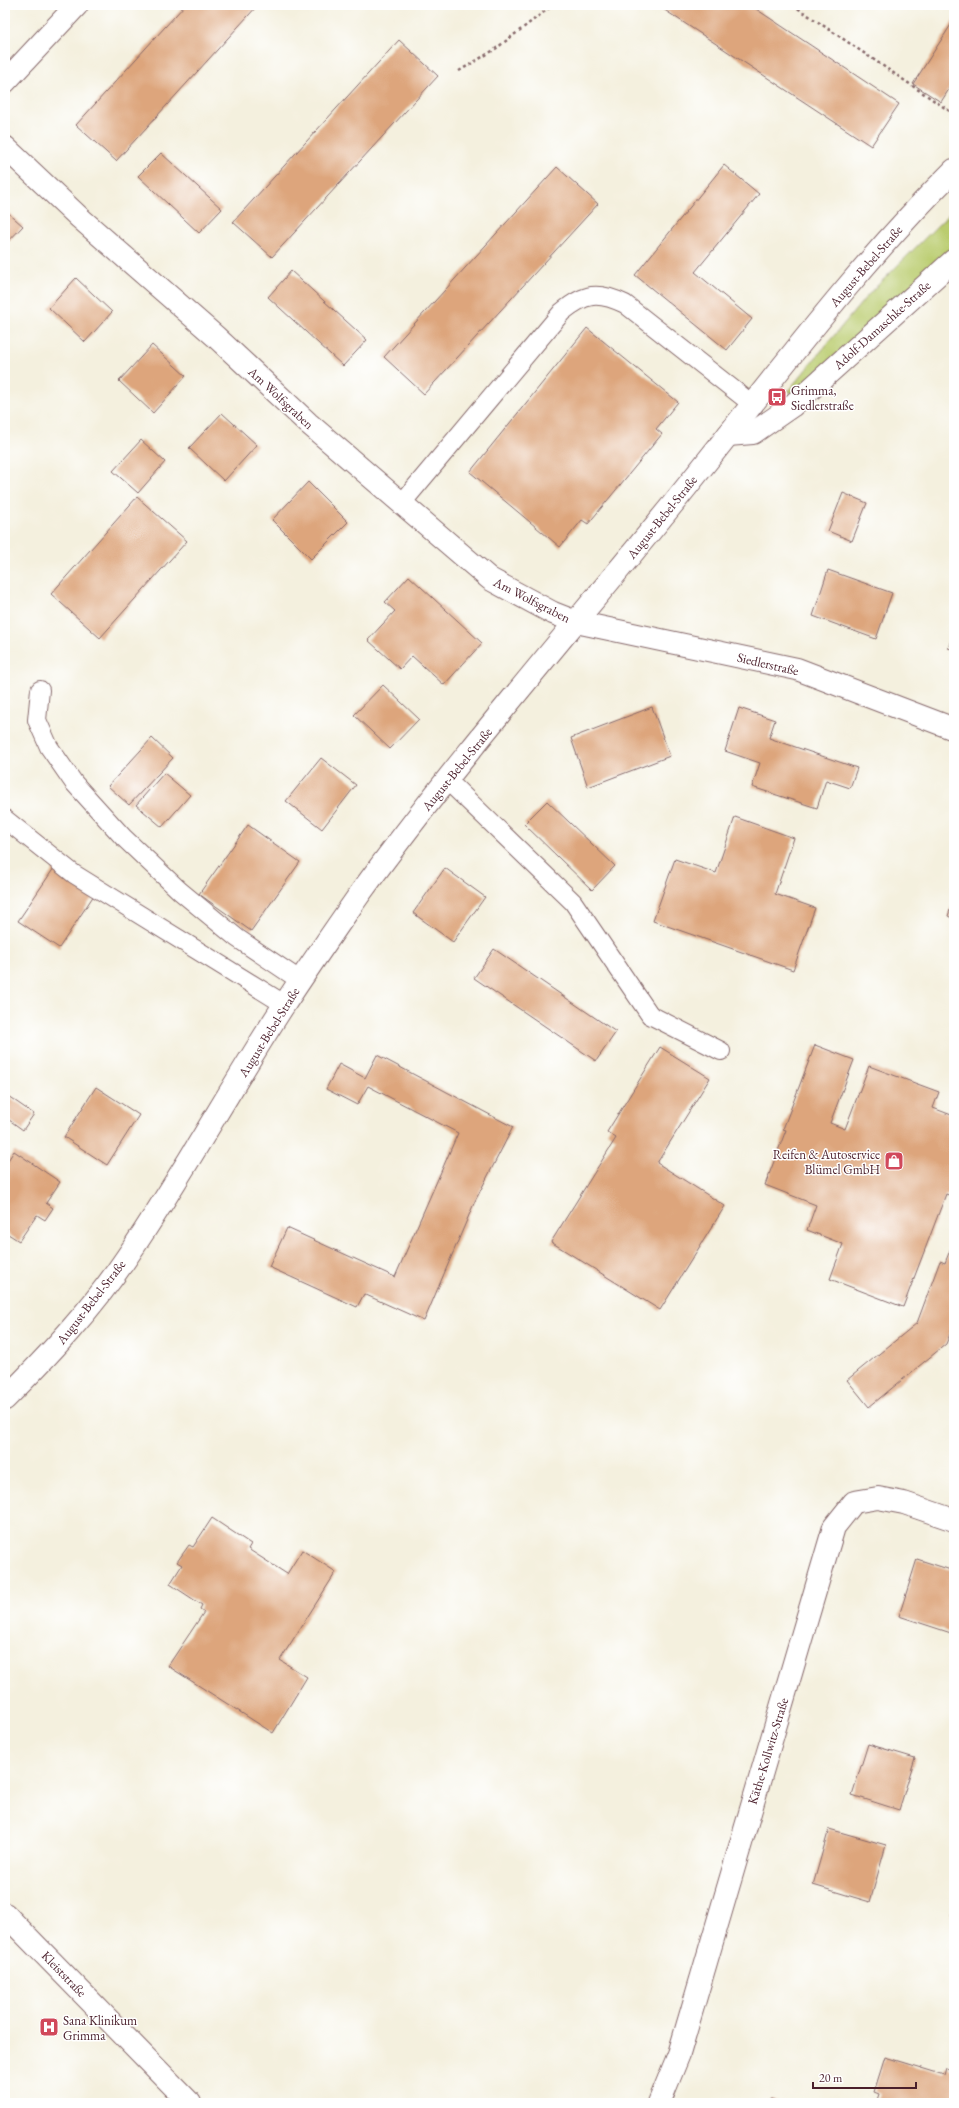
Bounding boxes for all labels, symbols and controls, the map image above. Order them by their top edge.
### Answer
street label: August-Bebel-Straße [825,222,906,311]
street label: Adolf-Damaschke-Straße [829,277,934,374]
street label: Am Wolfsgraben [244,363,318,433]
place label: Grimma, Siedlerstraße [791,382,854,414]
bus stop icon: Grimma, Siedlerstraße [766,386,788,408]
street label: August-Bebel-Straße [622,472,701,563]
street label: Am Wolfsgraben [490,573,573,627]
street label: Siedlerstraße [736,649,800,679]
street label: August-Bebel-Straße [417,724,496,815]
street label: August-Bebel-Straße [234,984,303,1081]
place label: Reifen & Autoservice Blümel GmbH [773,1146,880,1178]
shop icon: Reifen & Autoservice Blümel GmbH [883,1150,905,1172]
street label: August-Bebel-Straße [52,1256,129,1348]
street label: Käthe-Kollwitz-Straße [744,1696,792,1806]
street label: Kleiststraße [38,1947,90,2001]
place label: Sana Klinikum Grimma [63,2012,137,2044]
hospital icon: Sana Klinikum Grimma [38,2016,60,2038]
scale bar [813,2064,916,2090]
text: 20 m [819,2070,843,2086]

